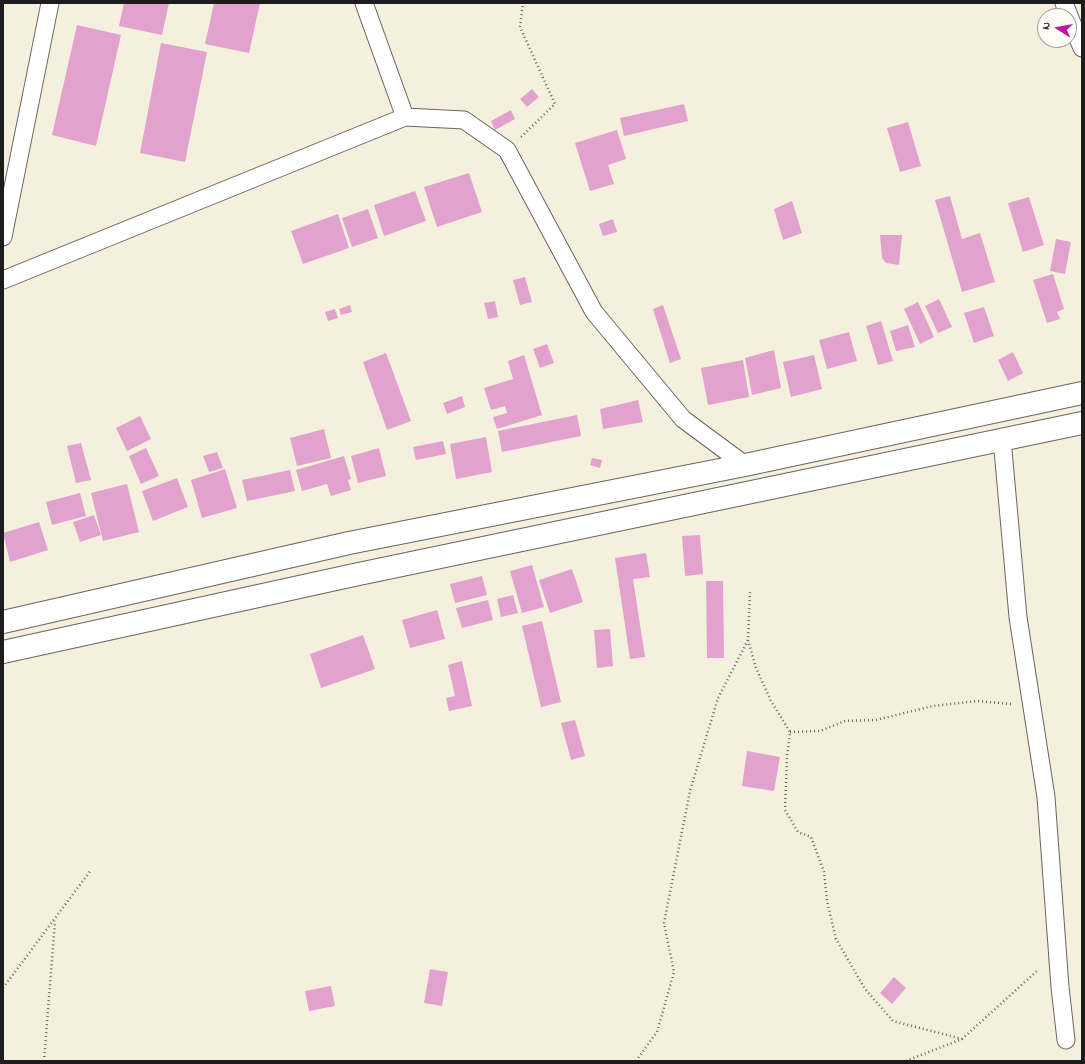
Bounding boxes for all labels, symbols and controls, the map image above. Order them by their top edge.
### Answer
north arrow [1037,8,1077,48]
text: N [1038,21,1055,31]

